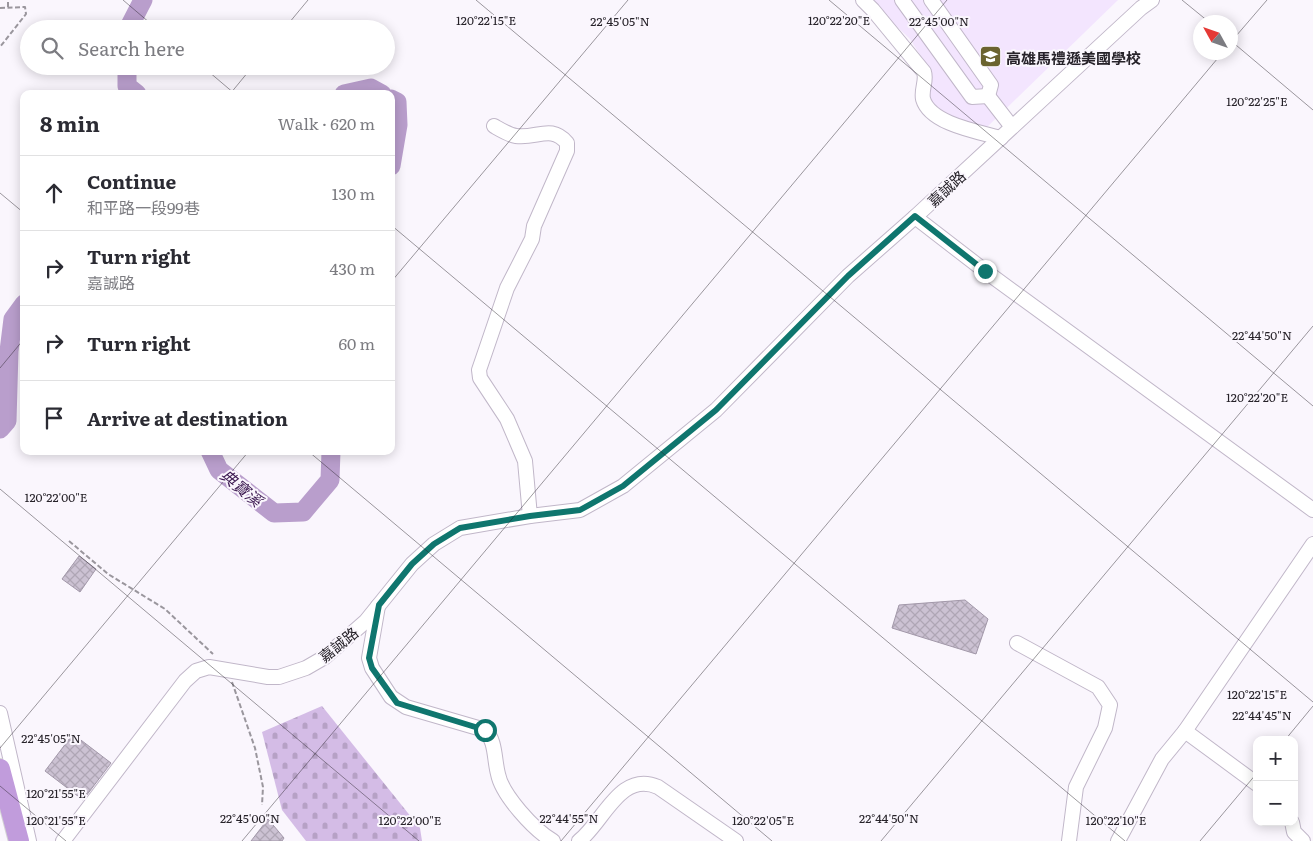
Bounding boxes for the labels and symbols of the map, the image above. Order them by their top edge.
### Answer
text: 120°22'15"E [456,11,516,29]
text: 120°22'20"E [808,11,870,29]
text: 22°45'05"N [590,12,650,30]
text: 22°45'00"N [909,12,969,30]
north arrow [1193,15,1238,60]
school or university icon: 高雄馬禮遜美國學校 [978,45,1002,69]
place label: 高雄馬禮遜美國學校 [1006,46,1141,69]
text: 120°22'25"E [1226,92,1288,110]
street label: 嘉誠路 [922,164,970,212]
route end [974,260,997,283]
text: 22°44'50"N [1232,326,1292,344]
text: 120°22'20"E [1226,388,1288,406]
water label: 典寶溪 [216,463,270,513]
text: 120°22'00"E [25,488,88,506]
street label: 嘉誠路 [313,621,363,667]
text: 120°22'15"E [1227,685,1287,703]
text: 22°44'45"N [1232,706,1292,724]
route start [474,719,497,742]
text: 22°45'05"N [21,729,81,747]
text: 120°21'55"E [26,784,86,802]
text: 22°45'00"N [220,809,280,827]
text: 22°44'55"N [539,809,599,827]
text: 22°44'50"N [859,809,919,827]
text: 120°21'55"E [26,811,86,829]
text: 120°22'00"E [379,811,442,829]
text: 120°22'05"E [732,811,794,829]
text: 120°22'10"E [1086,811,1147,829]

